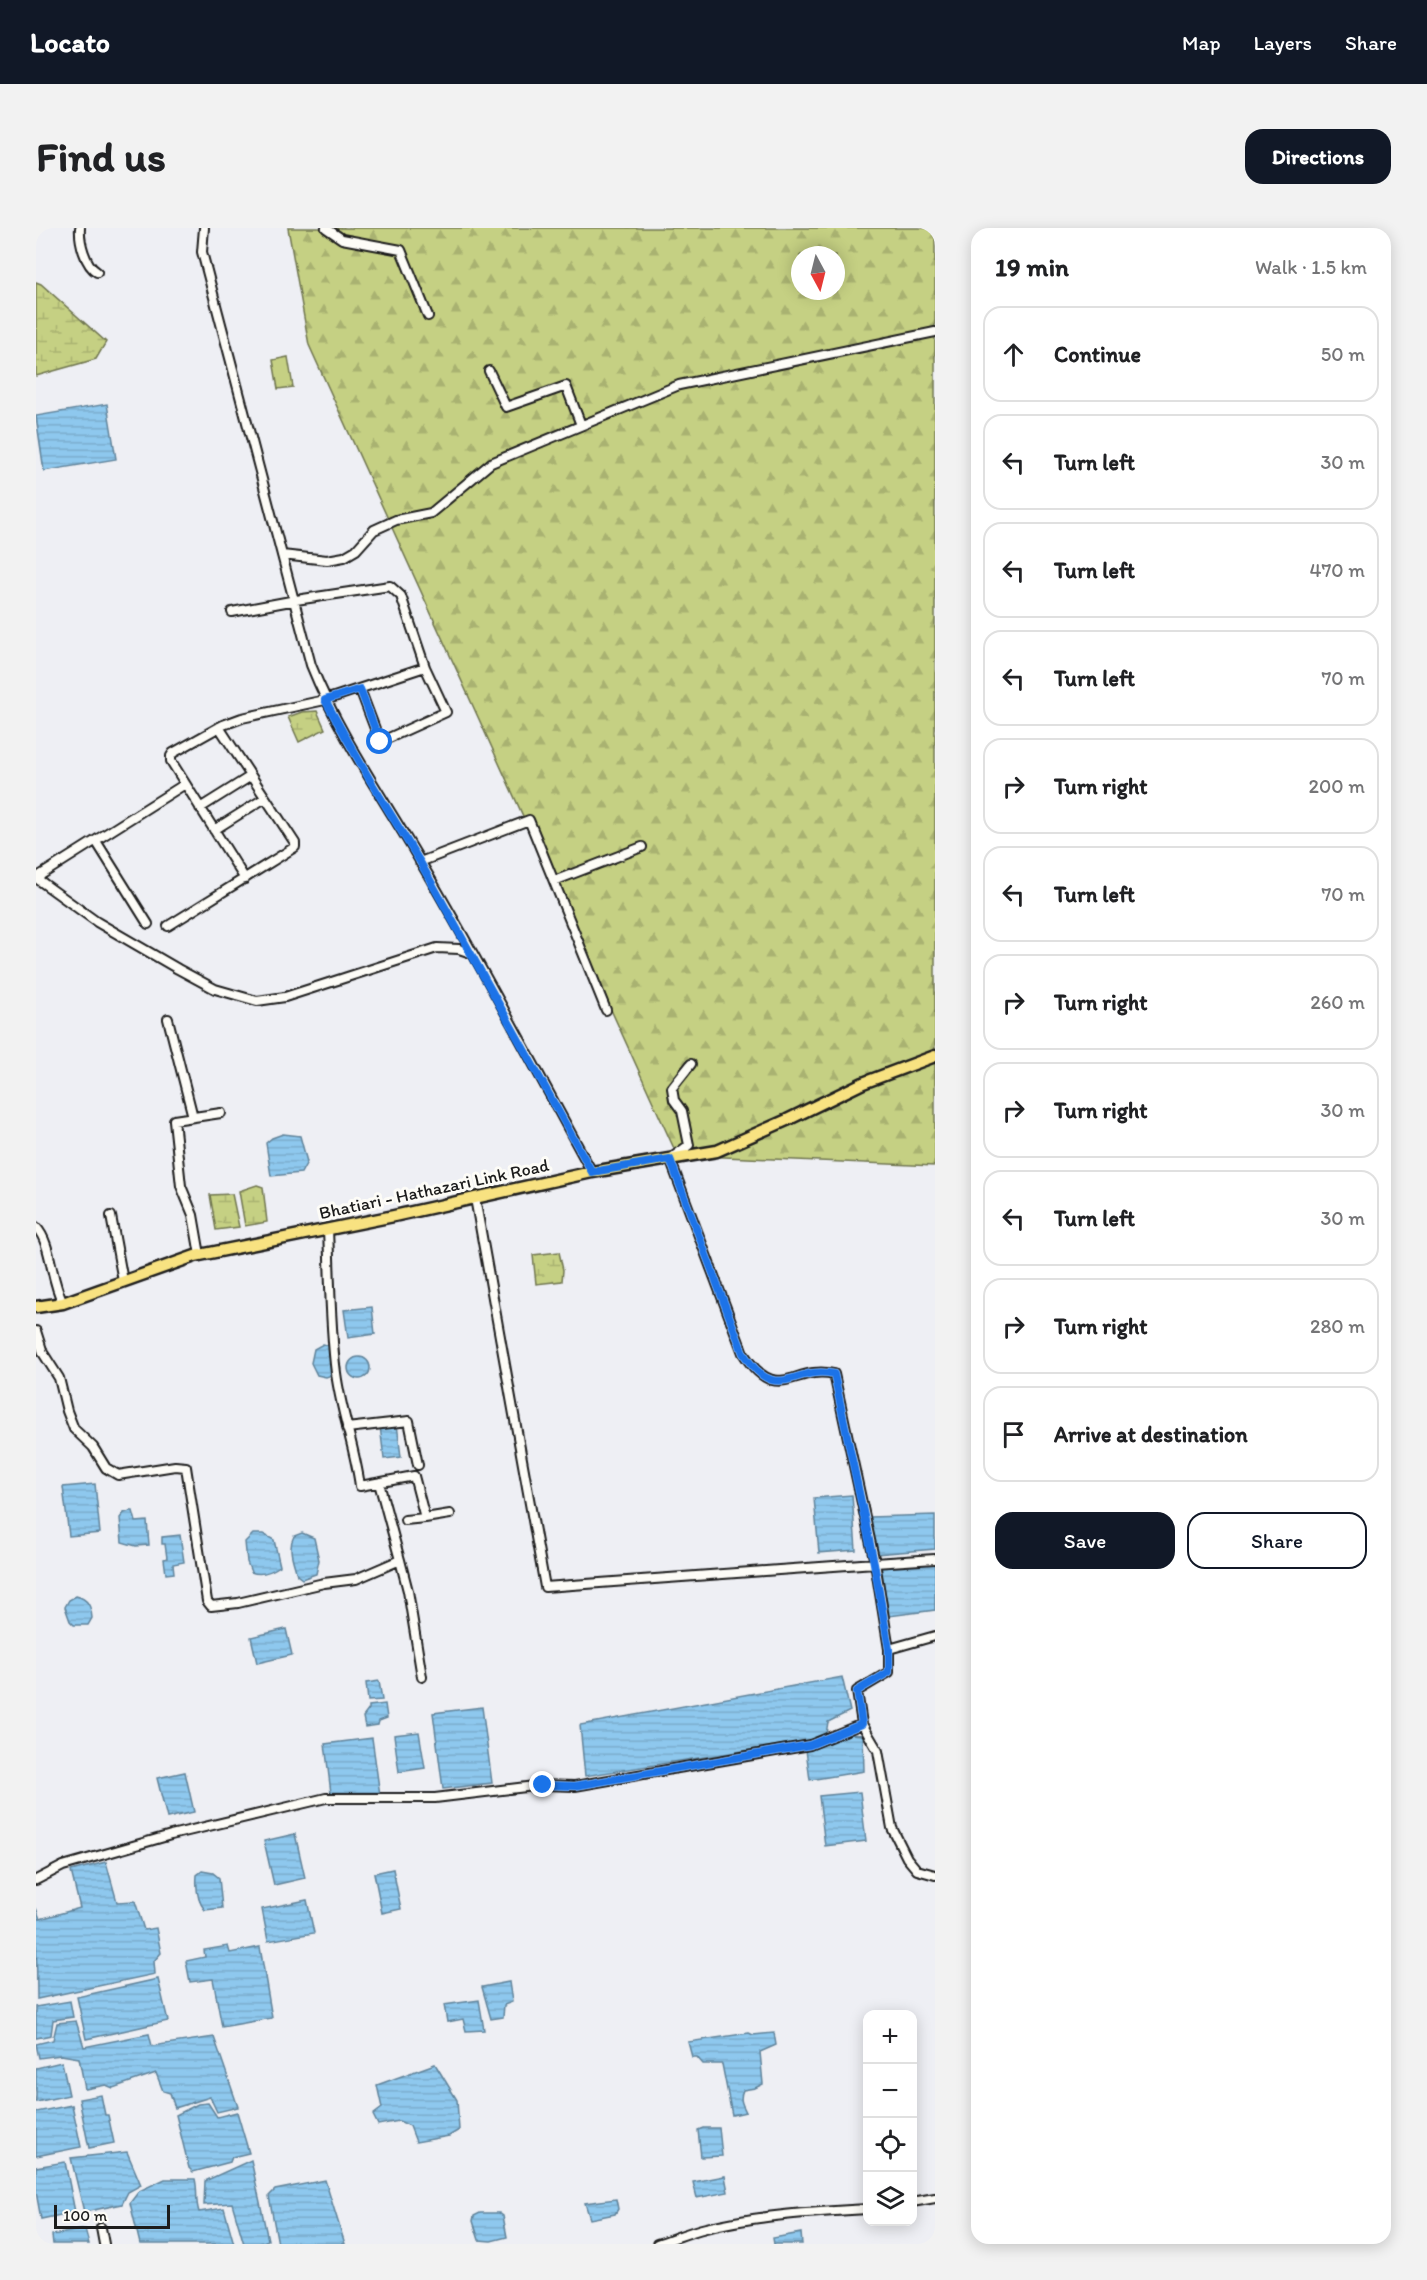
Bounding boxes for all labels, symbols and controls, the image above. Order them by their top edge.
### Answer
text: Locato [30,25,110,59]
text: Map [1182,30,1221,55]
text: Layers [1254,30,1312,55]
text: Share [1345,30,1397,55]
button: Directions [1245,129,1391,184]
text: Find us [36,131,166,182]
north arrow [791,246,845,300]
text: 19 min [995,251,1069,283]
text: Walk · 1.5 km [1255,255,1367,279]
icon: ahead [997,338,1030,371]
text: Continue [1054,341,1141,368]
text: 50 m [1321,342,1365,366]
icon: left [997,446,1030,479]
text: Turn left [1054,449,1135,476]
text: 30 m [1320,450,1365,474]
icon: left [997,554,1030,587]
text: Turn left [1054,557,1135,584]
text: 470 m [1309,558,1365,582]
icon: left [997,662,1030,695]
text: Turn left [1054,665,1135,692]
text: 70 m [1321,666,1365,690]
route start [366,728,392,754]
icon: right [997,770,1030,803]
text: Turn right [1054,773,1148,800]
text: 200 m [1309,774,1365,798]
icon: left [997,878,1030,911]
text: Turn left [1054,881,1135,908]
text: 70 m [1321,882,1365,906]
icon: right [997,986,1030,1019]
text: Turn right [1054,989,1148,1016]
text: 260 m [1310,990,1365,1014]
icon: right [997,1094,1030,1127]
text: Turn right [1054,1097,1148,1124]
text: 30 m [1320,1098,1365,1122]
street label: Bhatiari - Hathazari Link Road [317,1154,551,1224]
icon: left [997,1202,1030,1235]
text: Turn left [1054,1205,1135,1232]
text: 30 m [1320,1206,1365,1230]
icon: right [997,1310,1030,1343]
text: Turn right [1054,1313,1148,1340]
text: 280 m [1310,1314,1365,1338]
icon: arrive [997,1418,1030,1451]
text: Arrive at destination [1054,1421,1248,1448]
button: Save [995,1512,1175,1569]
button: Share [1187,1512,1367,1569]
route end [529,1771,555,1797]
map controls [863,2010,917,2226]
button: + [863,2010,917,2064]
button: − [863,2064,917,2118]
button: locate [863,2118,917,2172]
button: layers [863,2172,917,2226]
scale bar [54,2202,170,2230]
text: 100 m [63,2206,107,2225]

